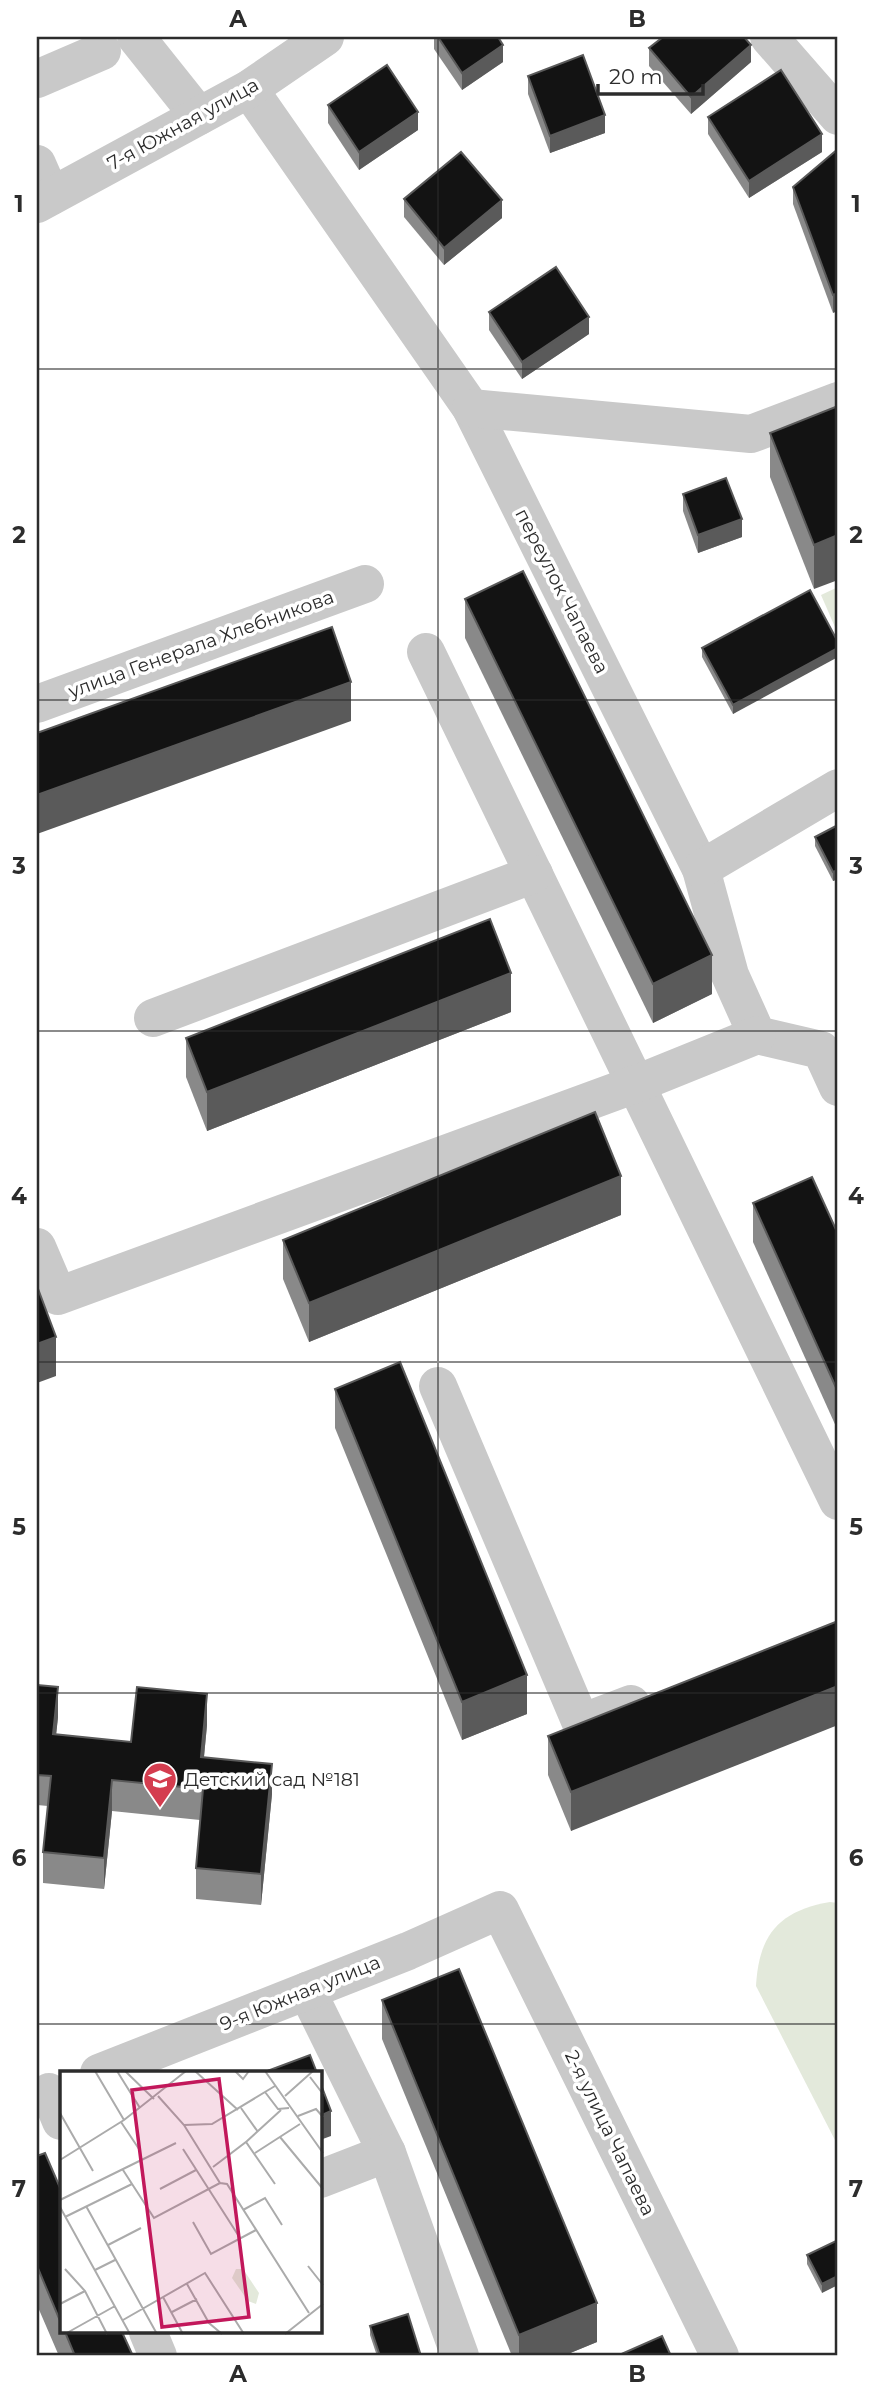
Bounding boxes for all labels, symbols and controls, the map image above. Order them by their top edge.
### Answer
text: A [228,5,247,33]
text: B [628,5,646,33]
scale bar [598,52,704,96]
text: 20 m [609,64,663,89]
street label: 7-я Южная улица [103,73,263,175]
text: 1 [14,190,24,218]
text: 1 [851,190,861,218]
street label: переулок Чапаева [510,505,614,677]
text: 2 [12,521,26,549]
text: 2 [849,521,863,549]
street label: улица Генерала Хлебникова [64,585,337,703]
text: 3 [11,852,26,880]
text: 3 [848,852,863,880]
text: 4 [11,1182,27,1210]
text: 4 [848,1182,864,1210]
text: 5 [12,1513,26,1541]
text: 5 [849,1513,863,1541]
school or university icon: Детский сад №181 [141,1760,179,1809]
place label: Детский сад №181 [184,1768,360,1791]
text: 6 [12,1844,27,1872]
text: 6 [849,1844,864,1872]
street label: 9-я Южная улица [216,1950,384,2036]
street label: 2-я улица Чапаева [560,2047,660,2219]
inset map [60,2071,322,2334]
text: 7 [12,2175,26,2203]
text: 7 [849,2175,863,2203]
text: A [228,2360,247,2388]
text: B [628,2360,646,2388]

